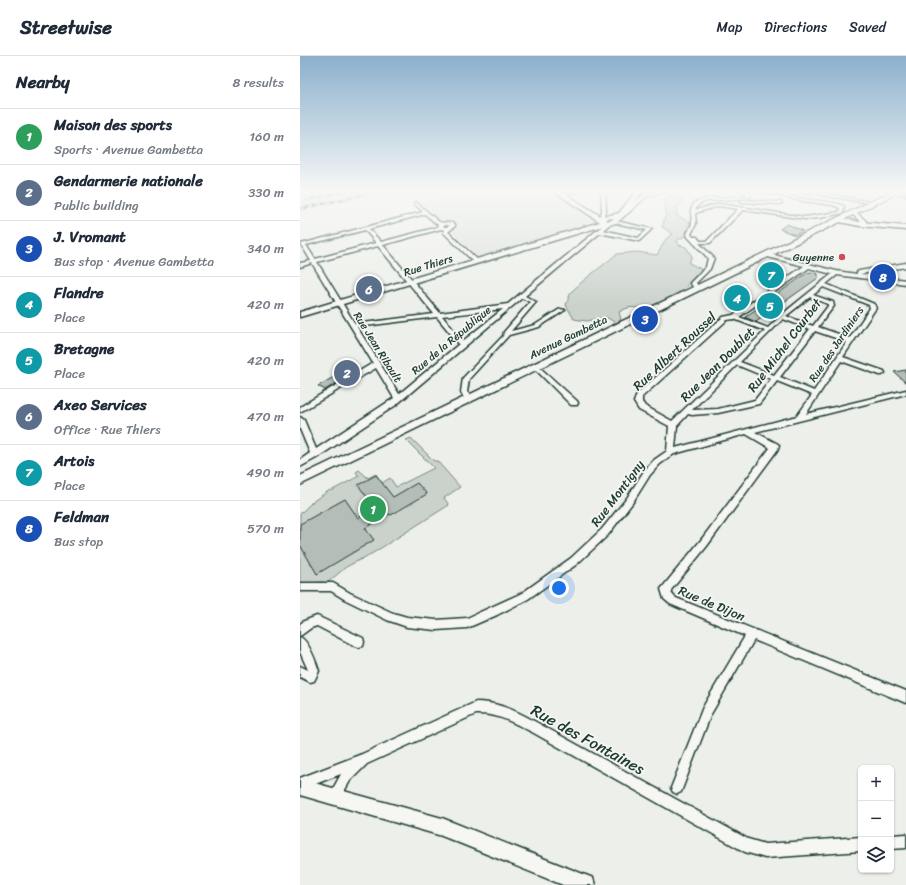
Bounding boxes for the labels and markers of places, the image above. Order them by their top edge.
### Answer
place label: Guyenne [793,248,835,267]
marker: Guyenne [837,252,847,262]
pin: 7 [758,260,784,290]
pin: 8 [870,262,896,292]
pin: 6 [356,274,382,304]
pin: 4 [724,283,750,313]
pin: 5 [757,291,783,321]
pin: 3 [632,304,658,334]
pin: 2 [334,358,360,388]
pin: 1 [360,494,386,524]

